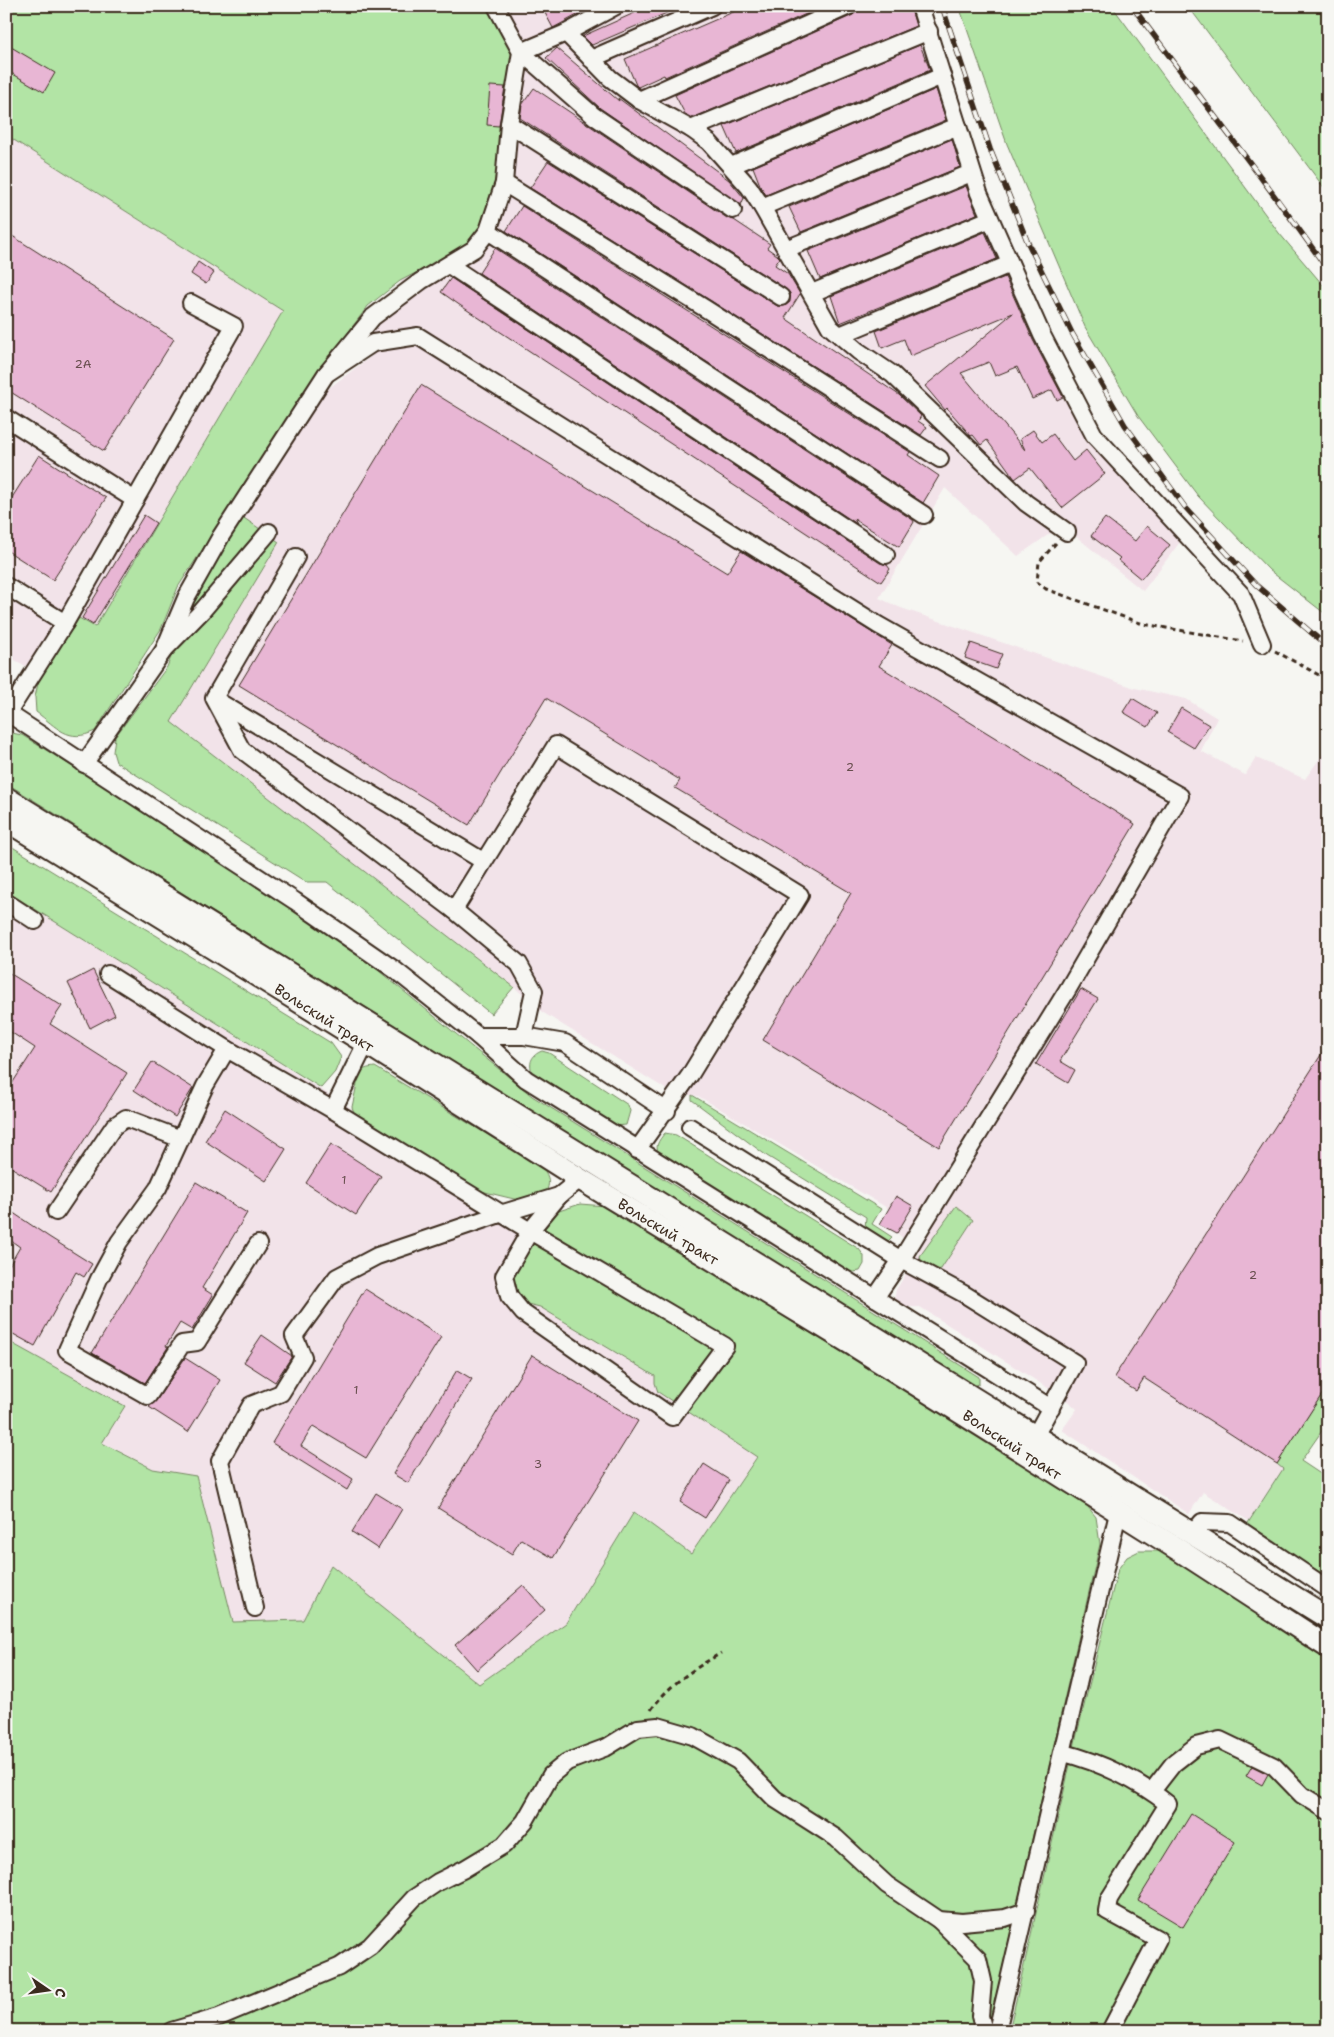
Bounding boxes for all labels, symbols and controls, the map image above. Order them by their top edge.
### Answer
house number: 2А [74,356,92,372]
house number: 2 [846,759,854,775]
street label: Вольский тракт [270,979,378,1057]
house number: 1 [341,1172,347,1188]
street label: Вольский тракт [614,1194,722,1270]
house number: 2 [1249,1267,1257,1283]
house number: 1 [353,1382,359,1398]
street label: Вольский тракт [959,1405,1066,1485]
house number: 3 [534,1456,542,1472]
north arrow [22,1964,72,2014]
text: С [51,1987,70,1999]

